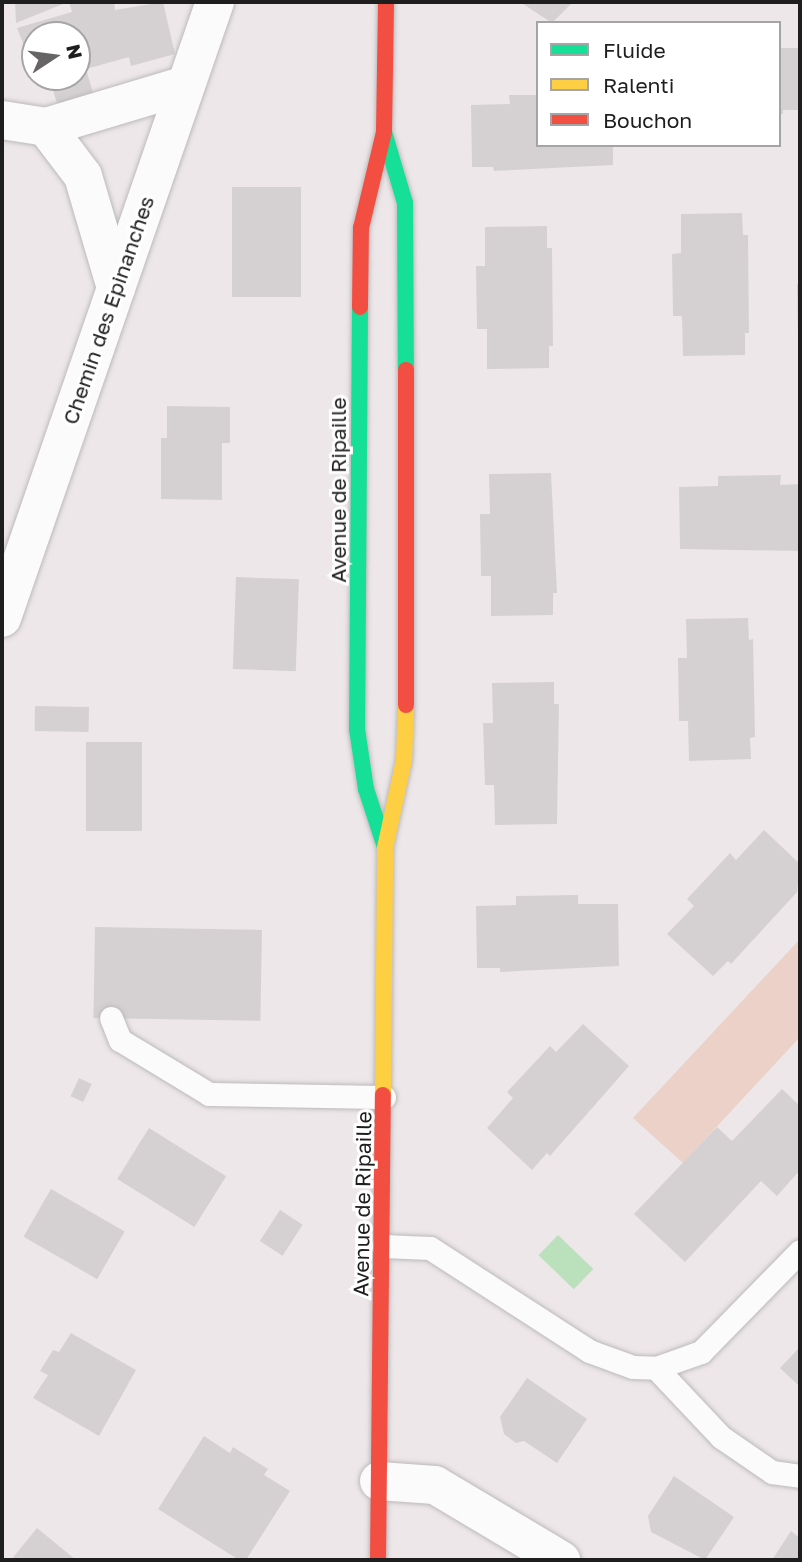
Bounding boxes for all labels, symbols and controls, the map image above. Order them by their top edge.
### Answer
north arrow [21,21,91,91]
legend [536,21,781,147]
text: Fluide [603,37,666,63]
text: N [62,42,88,61]
text: Ralenti [603,72,674,98]
text: Bouchon [603,107,692,133]
street label: Chemin des Epinanches [57,192,159,428]
street label: Avenue de Ripaille [325,397,351,583]
street label: Avenue de Ripaille [348,1111,376,1297]

